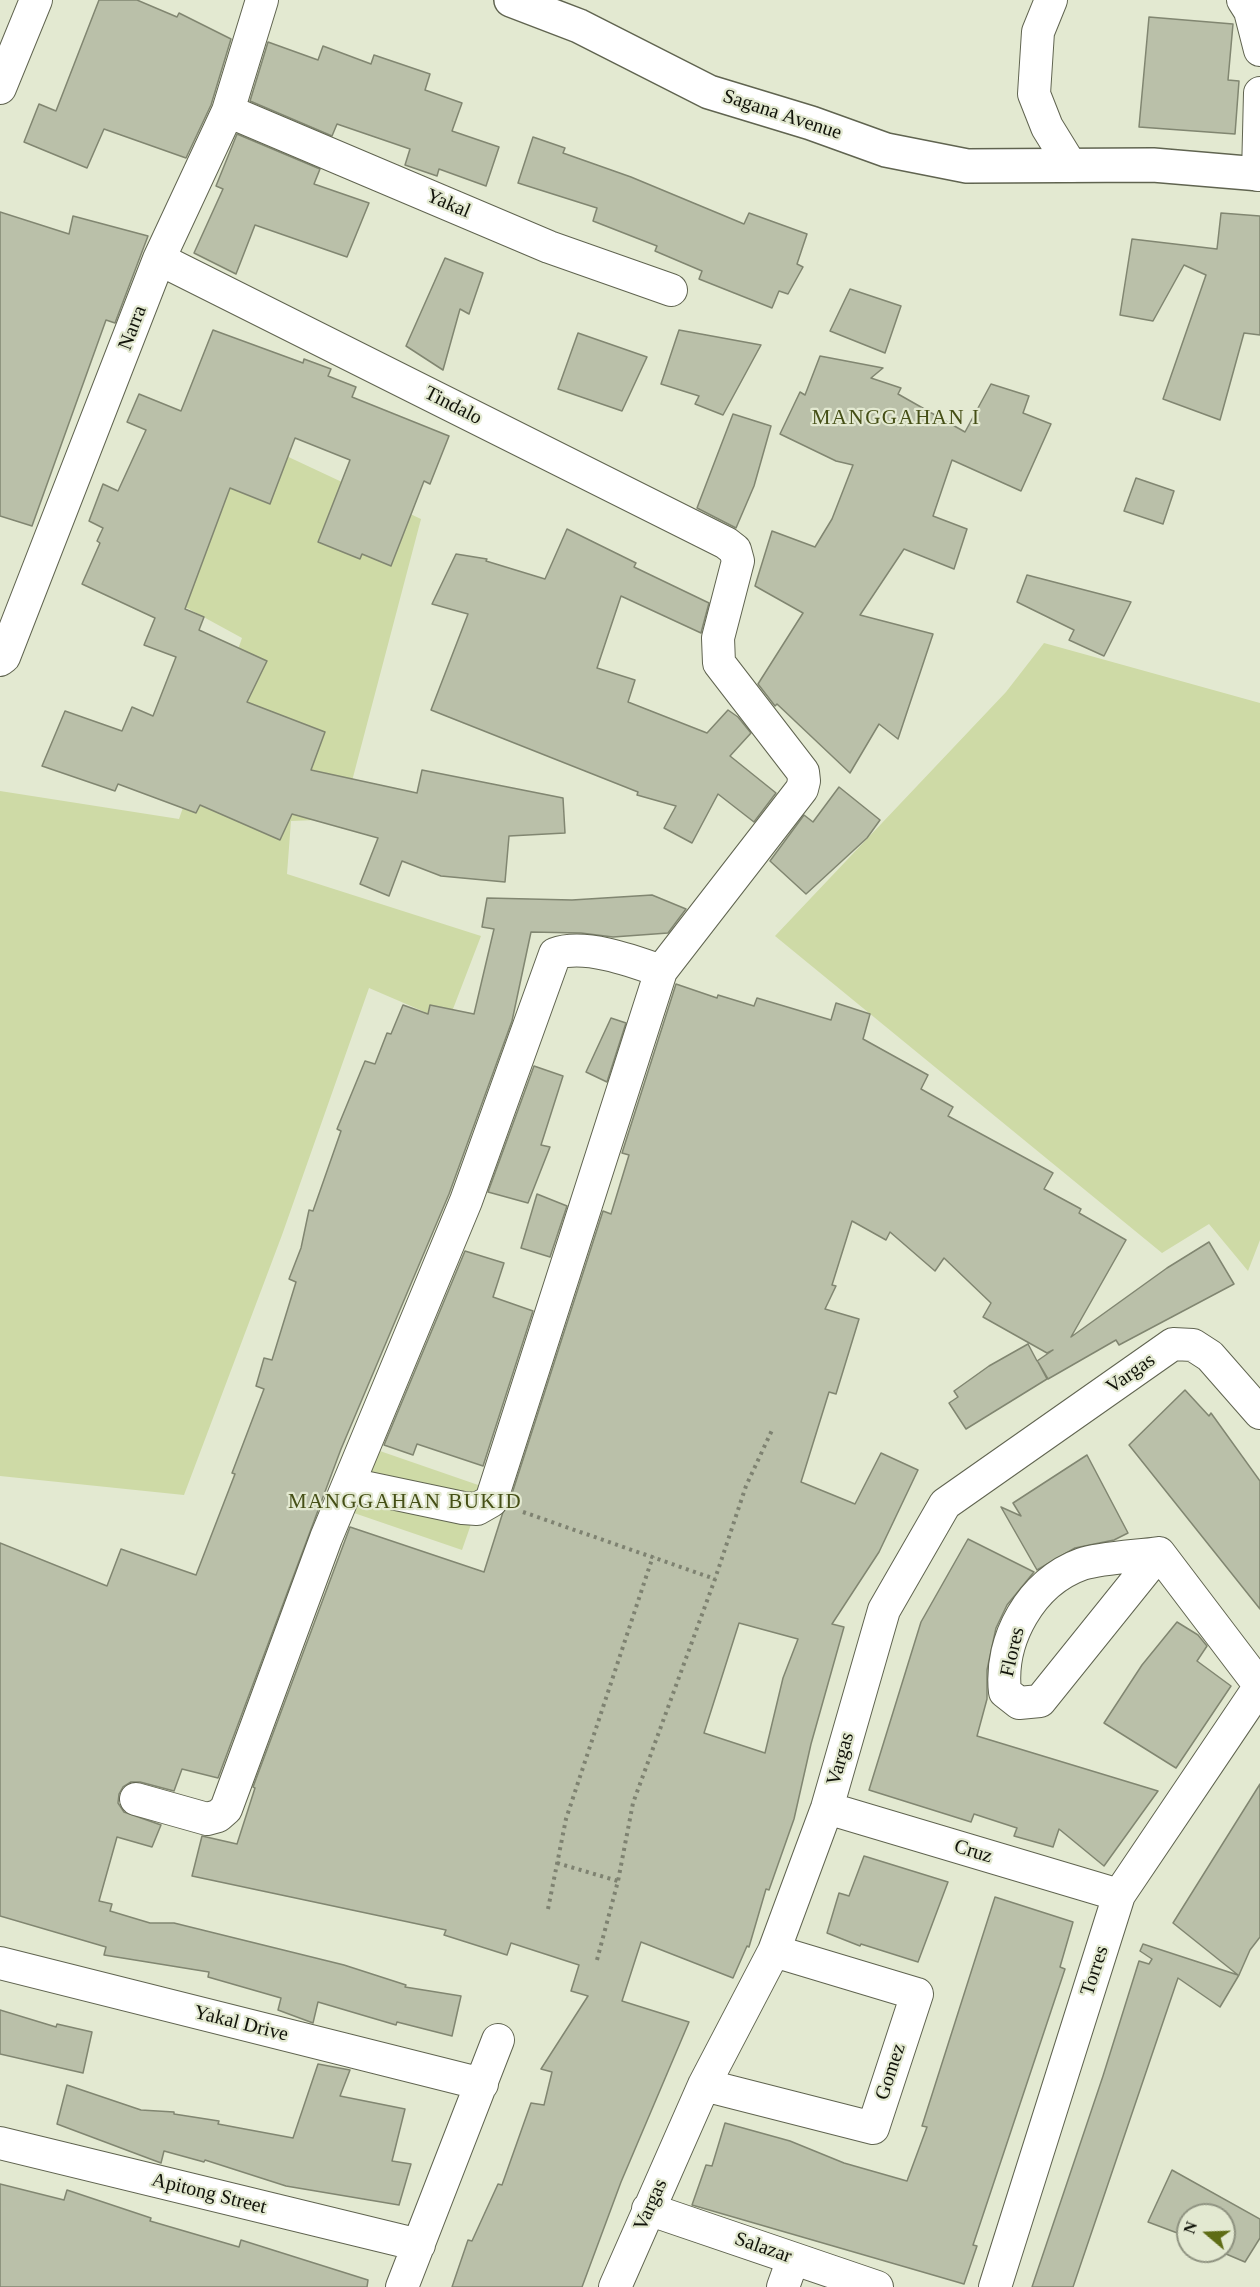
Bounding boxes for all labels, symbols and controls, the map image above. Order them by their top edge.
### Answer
street label: Sagana Avenue [720,85,844,145]
street label: Yakal [422,184,474,224]
street label: Narra [114,302,152,354]
street label: Tindalo [420,381,486,431]
district label: MANGGAHAN I [812,405,980,431]
street label: Vargas [1102,1349,1160,1399]
district label: MANGGAHAN BUKID [288,1489,522,1515]
street label: Flores [996,1625,1030,1679]
street label: Vargas [822,1730,860,1788]
street label: Cruz [951,1835,995,1869]
street label: Torres [1076,1943,1114,1999]
street label: Yakal Drive [191,2001,291,2047]
street label: Gomez [871,2041,911,2103]
street label: Apitong Street [149,2168,269,2220]
street label: Vargas [629,2175,673,2235]
north arrow [1176,2203,1236,2263]
text: N [1180,2219,1200,2236]
street label: Salazar [731,2227,795,2269]

